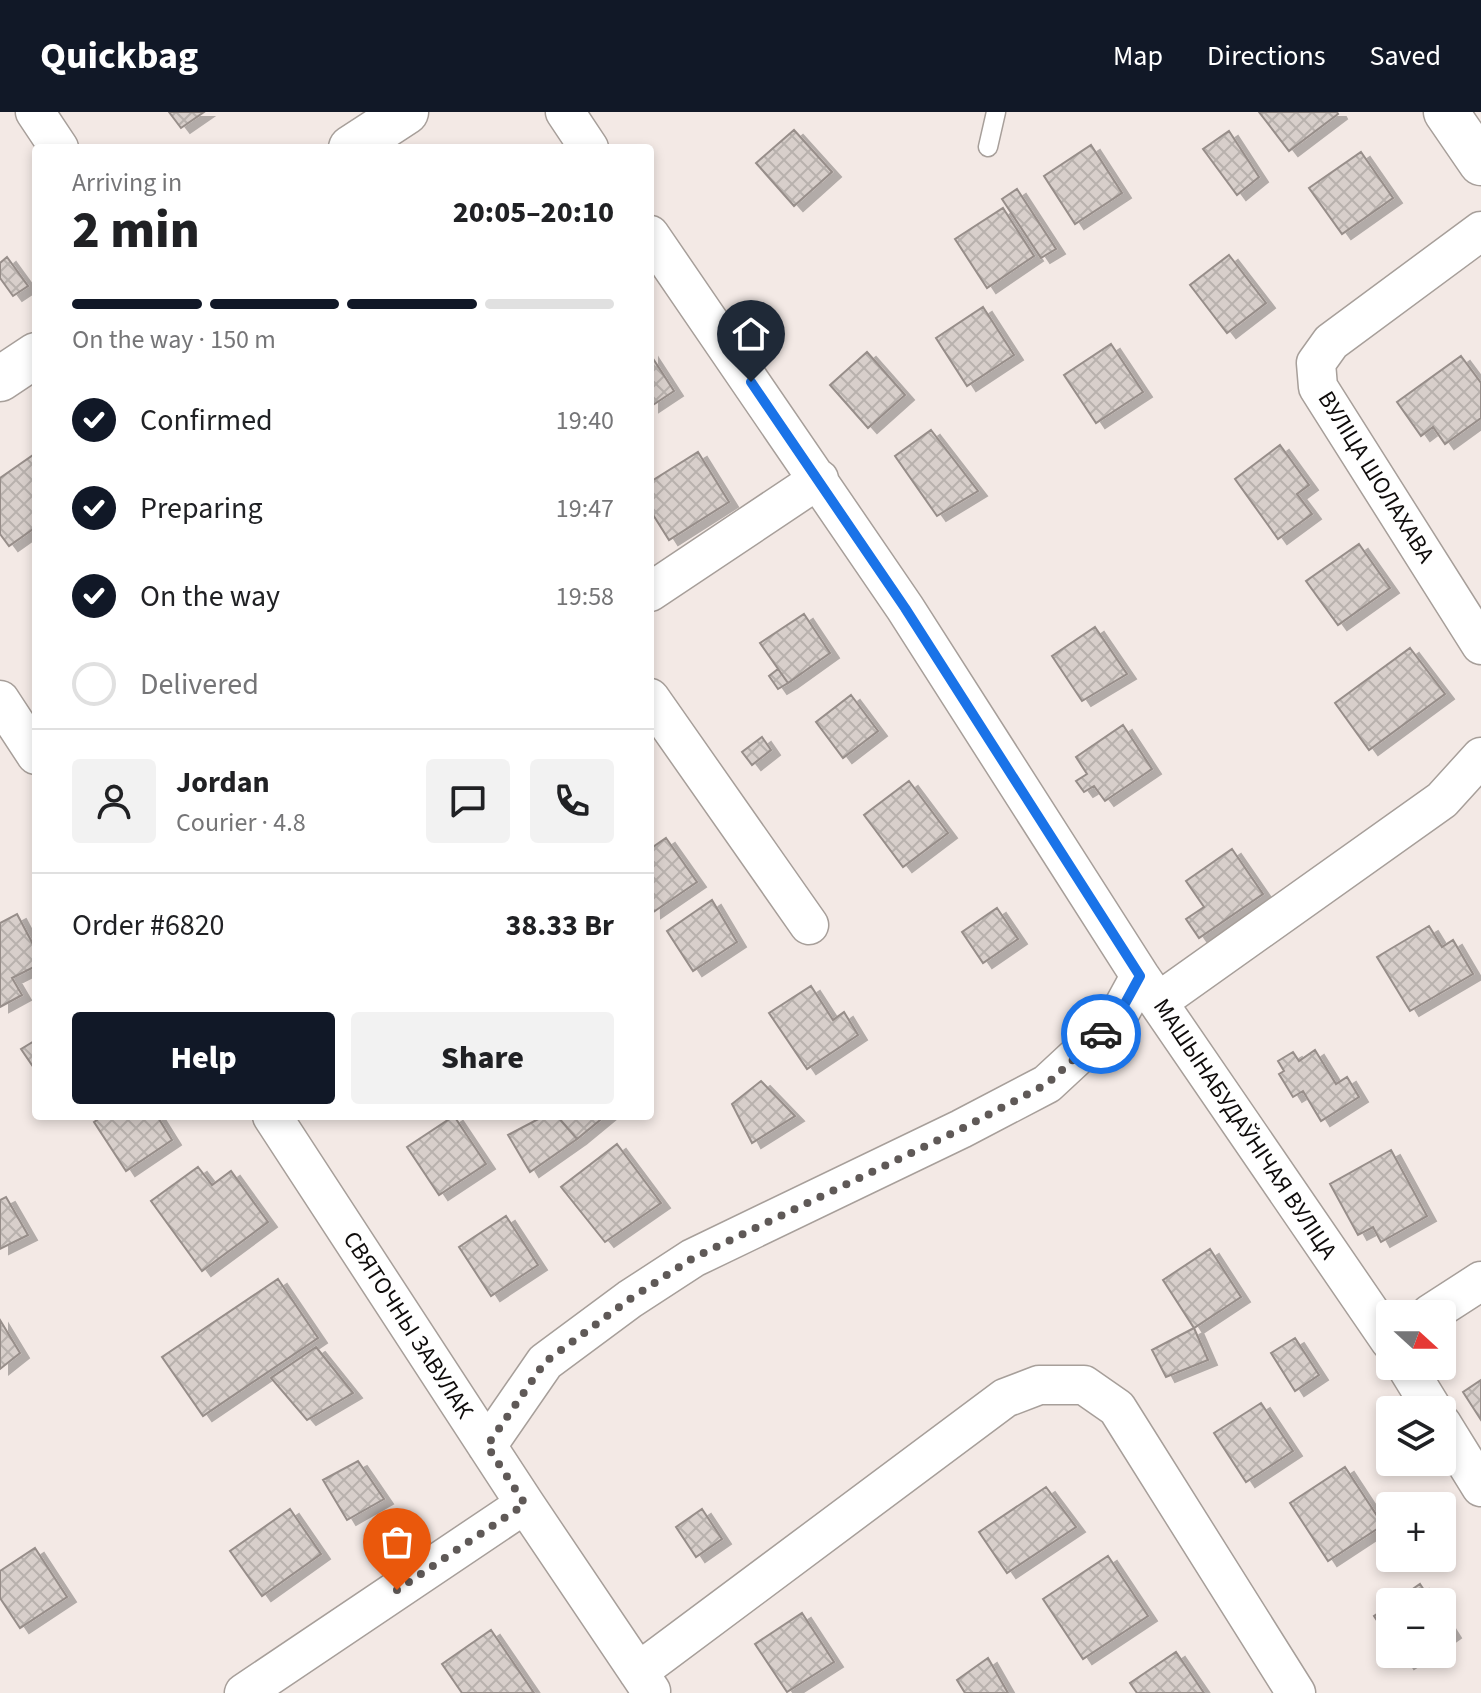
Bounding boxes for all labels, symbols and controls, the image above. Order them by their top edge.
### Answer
text: Quickbag [40,29,198,83]
text: Map [1113,36,1163,76]
text: Directions [1207,36,1326,76]
text: Saved [1370,36,1441,76]
text: Arriving in [72,164,182,201]
text: 20:05–20:10 [453,191,614,234]
text: 2 min [72,194,200,268]
pin [717,300,785,382]
icon: home [729,312,773,356]
text: On the way · 150 m [72,321,276,358]
street label: ВУЛІЦА ШОЛАХАВА [1309,384,1443,570]
icon: check [72,398,116,442]
text: Confirmed [140,399,273,442]
text: 19:40 [556,402,614,439]
icon: check [72,486,116,530]
text: Preparing [140,487,263,530]
text: 19:47 [556,490,614,527]
icon: check [72,574,116,618]
text: On the way [140,575,280,618]
text: 19:58 [556,578,614,615]
text: Delivered [140,663,259,706]
button: person [72,759,156,843]
button: chat [426,759,510,843]
button: phone [530,759,614,843]
text: Jordan [176,761,270,804]
text: Courier · 4.8 [176,804,306,841]
text: Order #6820 [72,904,225,947]
text: 38.33 Br [506,904,614,947]
street label: МАШЫНАБУДАЎНІЧАЯ ВУЛІЦА [1144,992,1346,1266]
courier [1061,994,1141,1074]
button: Help [72,1012,335,1104]
button: Share [351,1012,614,1104]
icon: car [1079,1012,1123,1056]
street label: СВЯТОЧНЫ ЗАВУЛАК [334,1224,482,1426]
north arrow [1376,1300,1456,1380]
map controls [1376,1300,1456,1668]
button: layers [1376,1396,1456,1476]
button: + [1376,1492,1456,1572]
pin [363,1508,431,1590]
icon: bag [375,1520,419,1564]
button: − [1376,1588,1456,1668]

